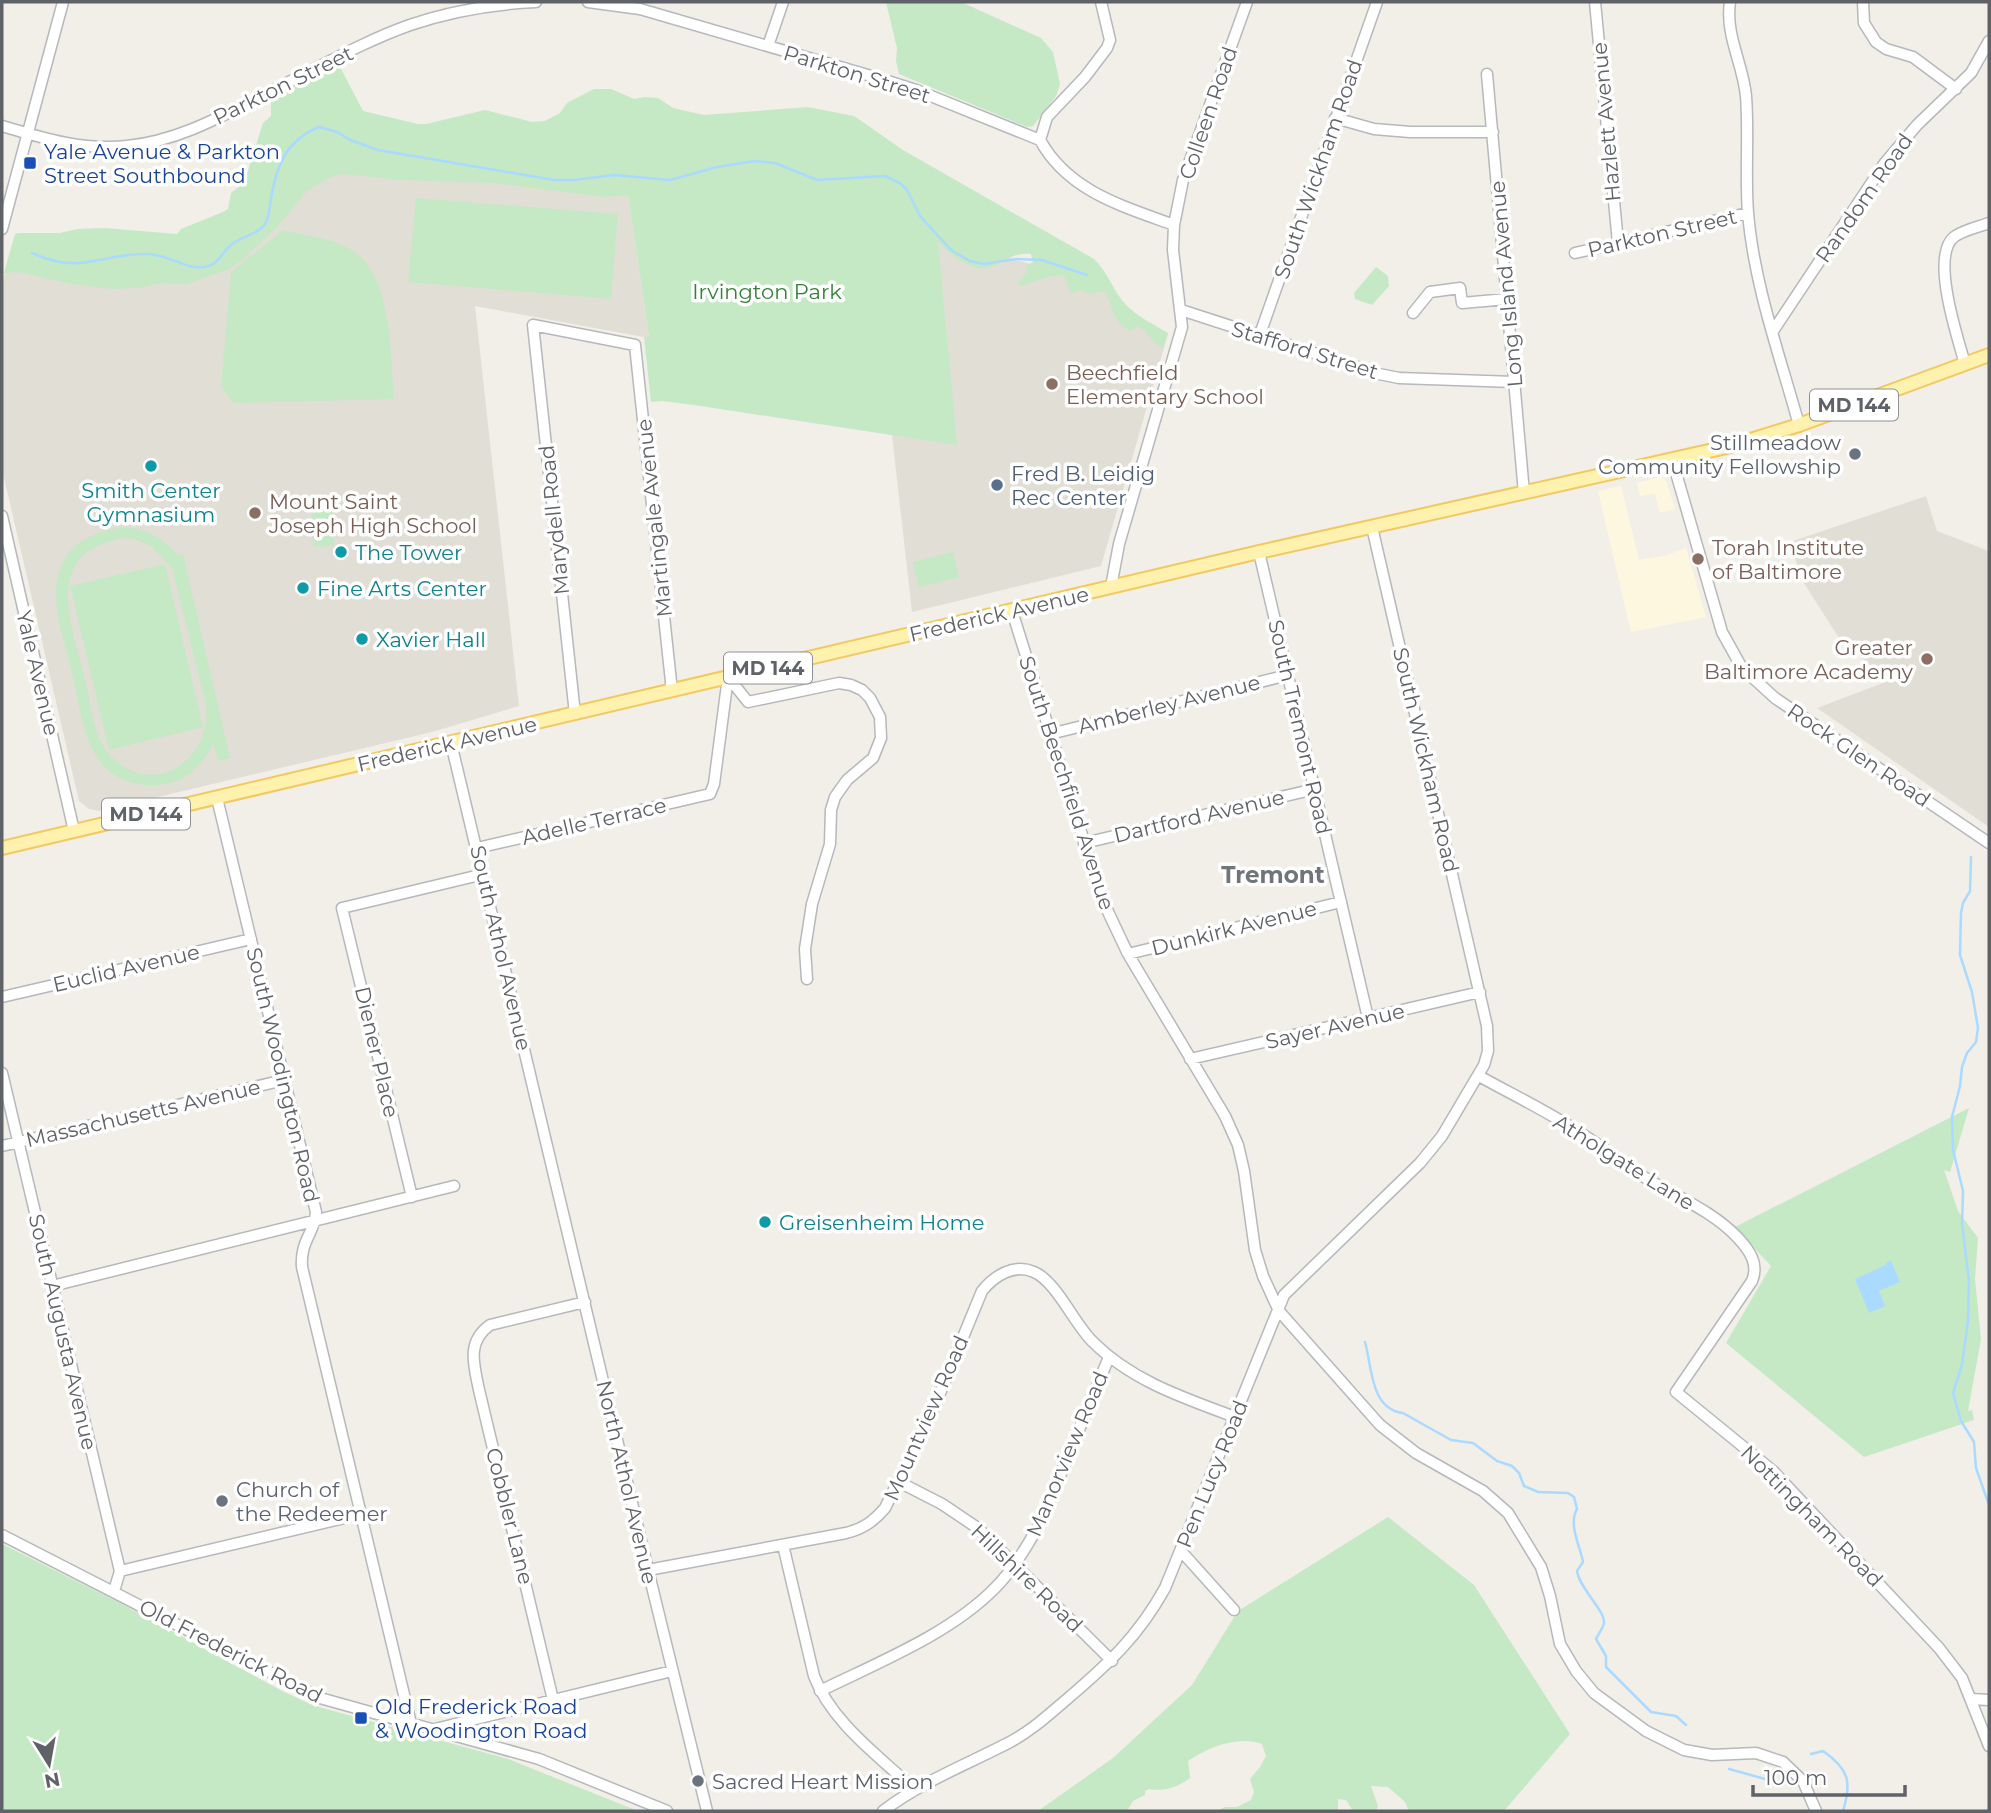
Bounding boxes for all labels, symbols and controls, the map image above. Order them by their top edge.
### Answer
street label: Parkton Street [209,40,357,130]
street label: Parkton Street [780,40,934,108]
street label: Hazlett Avenue [1587,41,1625,203]
street label: Colleen Road [1174,43,1242,183]
street label: South Wickham Road [1269,56,1367,282]
street label: Random Road [1810,129,1918,267]
place label: Yale Avenue & Parkton Street Southbound [44,139,280,188]
marker: Yale Avenue & Parkton Street Southbound [22,155,38,171]
street label: Long Island Avenue [1485,180,1527,388]
street label: Parkton Street [1585,204,1739,262]
park label: Irvington Park [692,279,842,304]
street label: Stafford Street [1229,316,1381,384]
place label: Beechfield Elementary School [1066,360,1264,409]
marker: Beechfield Elementary School [1044,376,1060,392]
road number: MD 144 [1810,390,1898,420]
street label: Martingale Avenue [631,418,677,618]
place label: Stillmeadow Community Fellowship [1598,430,1842,479]
street label: Marydell Road [534,444,574,596]
marker: Stillmeadow Community Fellowship [1847,446,1863,462]
marker: Smith Center Gymnasium [143,458,159,474]
place label: Fred B. Leidig Rec Center [1011,461,1155,510]
marker: Fred B. Leidig Rec Center [989,477,1005,493]
place label: Smith Center Gymnasium [81,478,221,527]
place label: Mount Saint Joseph High School [268,489,477,538]
marker: Mount Saint Joseph High School [247,505,263,521]
place label: Torah Institute of Baltimore [1712,535,1864,584]
place label: The Tower [355,540,462,565]
marker: The Tower [333,544,349,560]
marker: Torah Institute of Baltimore [1690,551,1706,567]
place label: Fine Arts Center [317,576,487,601]
marker: Fine Arts Center [295,580,311,596]
street label: Frederick Avenue [907,581,1091,647]
street label: Yale Avenue [11,608,65,738]
street label: South Tremont Road [1263,617,1337,837]
place label: Xavier Hall [376,627,486,652]
marker: Xavier Hall [354,631,370,647]
place label: Greater Baltimore Academy [1704,635,1914,684]
street label: South Wickham Road [1388,645,1464,875]
marker: Greater Baltimore Academy [1919,651,1935,667]
road number: MD 144 [724,652,812,684]
street label: South Beechfield Avenue [1014,653,1120,913]
street label: Amberley Avenue [1075,669,1263,739]
street label: Rock Glen Road [1783,698,1935,812]
street label: Frederick Avenue [355,711,539,777]
street label: Dartford Avenue [1111,784,1287,848]
street label: Adelle Terrace [519,792,669,850]
road number: MD 144 [102,799,190,830]
street label: South Athol Avenue [465,843,537,1053]
district label: Tremont [1221,861,1325,889]
street label: Dunkirk Avenue [1149,895,1319,961]
street label: Euclid Avenue [50,939,202,997]
street label: South Woodington Road [241,945,325,1205]
street label: Diener Place [350,984,404,1120]
street label: Sayer Avenue [1263,998,1407,1054]
street label: Massachusetts Avenue [23,1074,263,1152]
street label: Atholgate Lane [1549,1109,1699,1215]
place label: Greisenheim Home [779,1210,984,1235]
street label: South Augusta Avenue [24,1212,102,1452]
marker: Greisenheim Home [757,1214,773,1230]
street label: Mountview Road [878,1332,974,1504]
street label: Manorview Road [1021,1368,1113,1540]
street label: North Athol Avenue [591,1378,663,1586]
street label: Pen Lucy Road [1171,1397,1253,1551]
street label: Nottingham Road [1736,1440,1888,1592]
street label: Cobbler Lane [481,1445,539,1587]
place label: Church of the Redeemer [236,1477,388,1526]
marker: Church of the Redeemer [214,1493,230,1509]
street label: Hillshire Road [966,1519,1088,1637]
street label: Old Frederick Road [135,1594,327,1708]
place label: Old Frederick Road & Woodington Road [375,1694,587,1743]
marker: Old Frederick Road & Woodington Road [353,1710,369,1726]
north arrow [14,1729,84,1799]
scale bar [1753,1754,1905,1798]
text: 100 m [1764,1765,1827,1790]
text: N [42,1767,62,1793]
place label: Sacred Heart Mission [712,1769,934,1794]
marker: Sacred Heart Mission [690,1773,706,1789]

